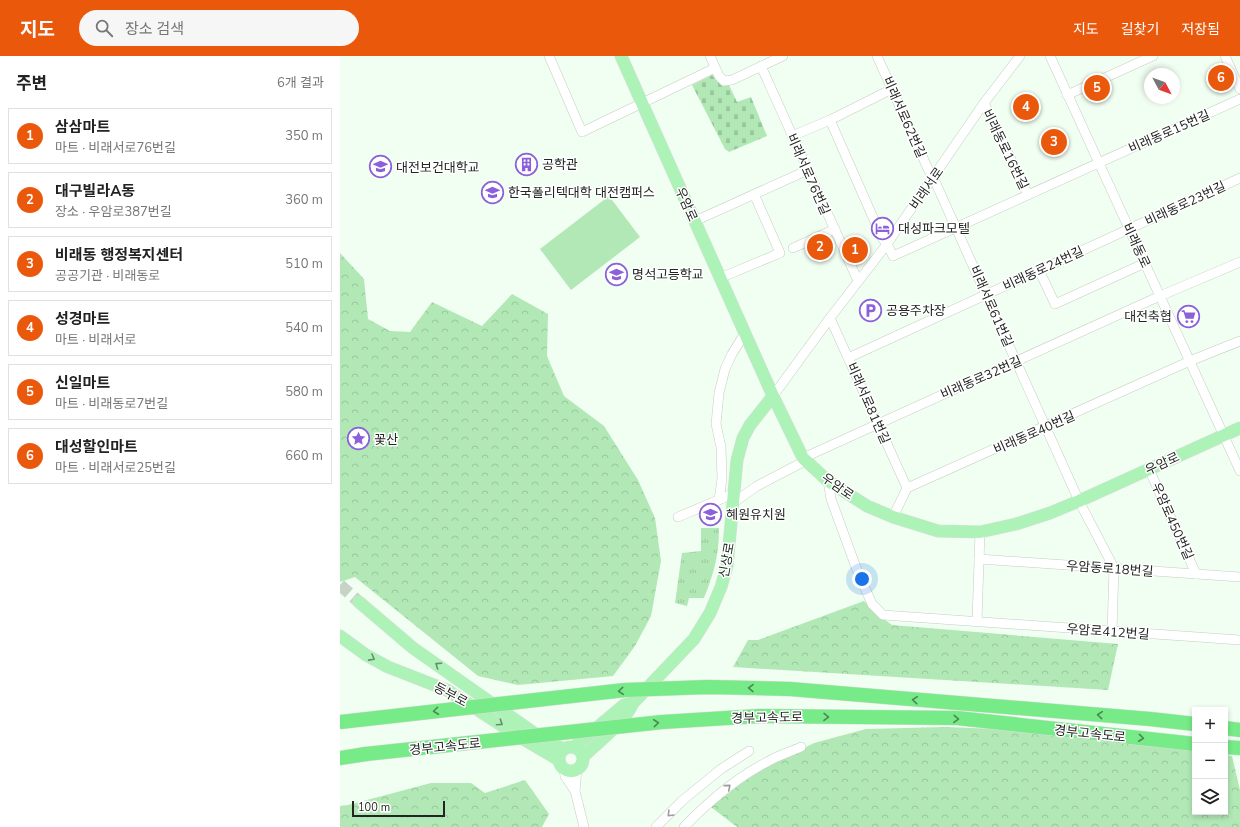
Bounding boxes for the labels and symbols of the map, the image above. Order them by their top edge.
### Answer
pin: 6 [1208,63,1234,93]
north arrow [1144,68,1180,104]
pin: 5 [1084,73,1110,103]
street label: 비래서로62번길 [878,74,930,161]
pin: 4 [1013,92,1039,122]
street label: 비래동로16번길 [978,106,1032,193]
street label: 비래동로15번길 [1126,106,1213,158]
pin: 3 [1041,127,1067,157]
street label: 비래서로76번길 [782,131,834,218]
building icon: 공학관 [513,151,539,177]
school or university icon: 대전보건대학교 [368,154,394,180]
place label: 공학관 [542,156,578,174]
place label: 대전보건대학교 [396,159,480,177]
street label: 비래서로 [906,164,948,213]
street label: 비래동로23번길 [1142,177,1229,231]
school or university icon: 한국폴리텍대학 대전캠퍼스 [479,179,505,205]
place label: 한국폴리텍대학 대전캠퍼스 [508,184,655,202]
street label: 우암로 [671,184,702,224]
hotel icon: 대성파크모텔 [870,215,896,241]
place label: 대성파크모텔 [898,220,970,238]
street label: 비래동로 [1118,220,1154,271]
pin: 2 [807,232,833,262]
pin: 1 [842,235,868,265]
street label: 비래동로24번길 [1000,242,1087,296]
school or university icon: 명석고등학교 [604,261,630,287]
street label: 비래서로61번길 [965,263,1017,350]
place label: 명석고등학교 [632,266,704,284]
parking icon: 공용주차장 [858,297,884,323]
place label: 공용주차장 [886,302,946,320]
supermarket icon: 대전축협 [1175,303,1201,329]
place label: 대전축협 [1124,308,1172,326]
street label: 비래동로32번길 [938,352,1025,404]
street label: 비래서로81번길 [842,360,894,447]
street label: 비래동로40번길 [991,407,1078,459]
place icon: 꽃산 [346,426,372,452]
place label: 꽃산 [374,431,398,449]
street label: 우암로 [1142,448,1183,480]
street label: 우암로 [818,469,857,505]
street label: 우암로450번길 [1147,480,1197,563]
school or university icon: 혜원유치원 [697,501,723,527]
place label: 혜원유치원 [726,506,786,524]
street label: 신상로 [715,541,739,579]
street label: 우암동로18번길 [1066,557,1154,581]
your location [852,569,872,589]
street label: 우암로412번길 [1066,620,1150,644]
one-way arrow [368,654,375,661]
one-way arrow [436,663,443,670]
street label: 동부로 [430,679,471,711]
one-way arrow [748,684,754,692]
one-way arrow [618,686,624,695]
one-way arrow [912,695,918,704]
one-way arrow [433,706,439,715]
street label: 경부고속도로 [731,708,803,728]
one-way arrow [1097,711,1104,720]
one-way arrow [823,713,829,721]
one-way arrow [953,714,959,723]
one-way arrow [496,718,503,726]
one-way arrow [653,718,659,727]
street label: 경부고속도로 [1053,721,1127,747]
one-way arrow [1138,733,1144,742]
street label: 경부고속도로 [408,734,482,760]
one-way arrow [723,785,731,792]
scale bar [352,799,445,818]
one-way arrow [667,809,675,817]

